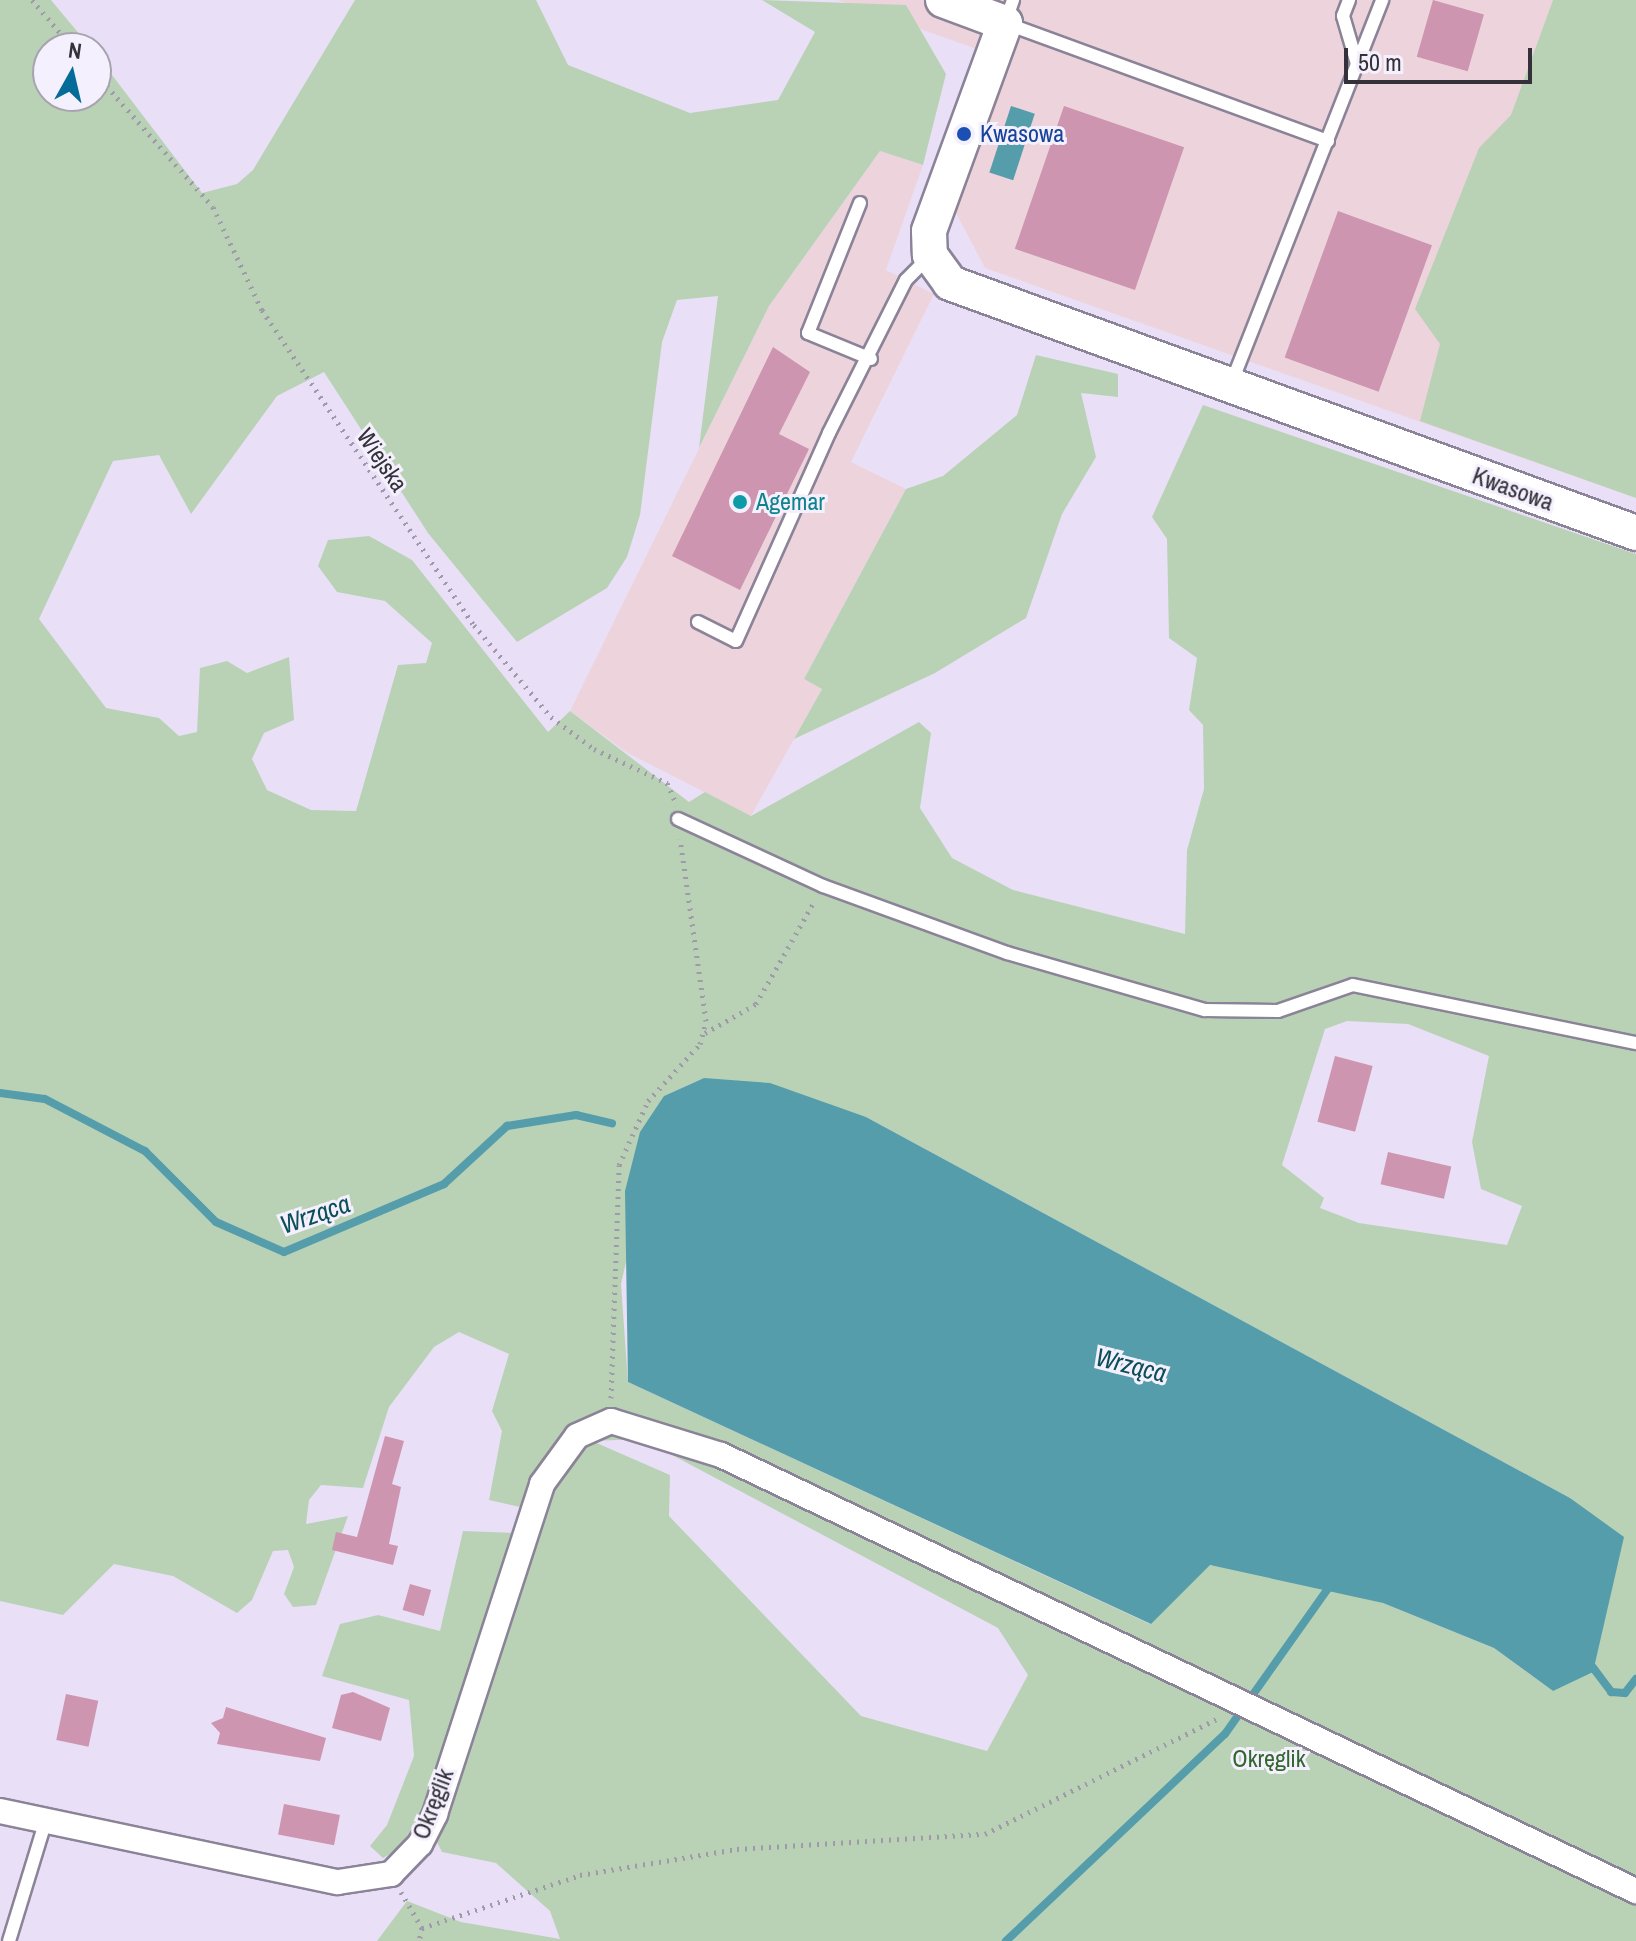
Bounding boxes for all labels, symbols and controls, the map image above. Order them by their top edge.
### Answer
north arrow [32,32,112,112]
scale bar [1348,32,1536,82]
text: N [67,34,84,66]
text: 50 m [1358,46,1402,78]
place label: Kwasowa [980,120,1064,148]
marker: Kwasowa [955,125,973,143]
street label: Wiejska [350,423,414,497]
street label: Kwasowa [1469,461,1557,517]
place label: Agemar [756,488,825,516]
marker: Agemar [731,493,749,511]
water label: Wrząca [276,1188,354,1240]
water label: Wrząca [1092,1341,1170,1389]
park label: Okręglik [1232,1745,1306,1773]
street label: Okręglik [406,1765,460,1843]

